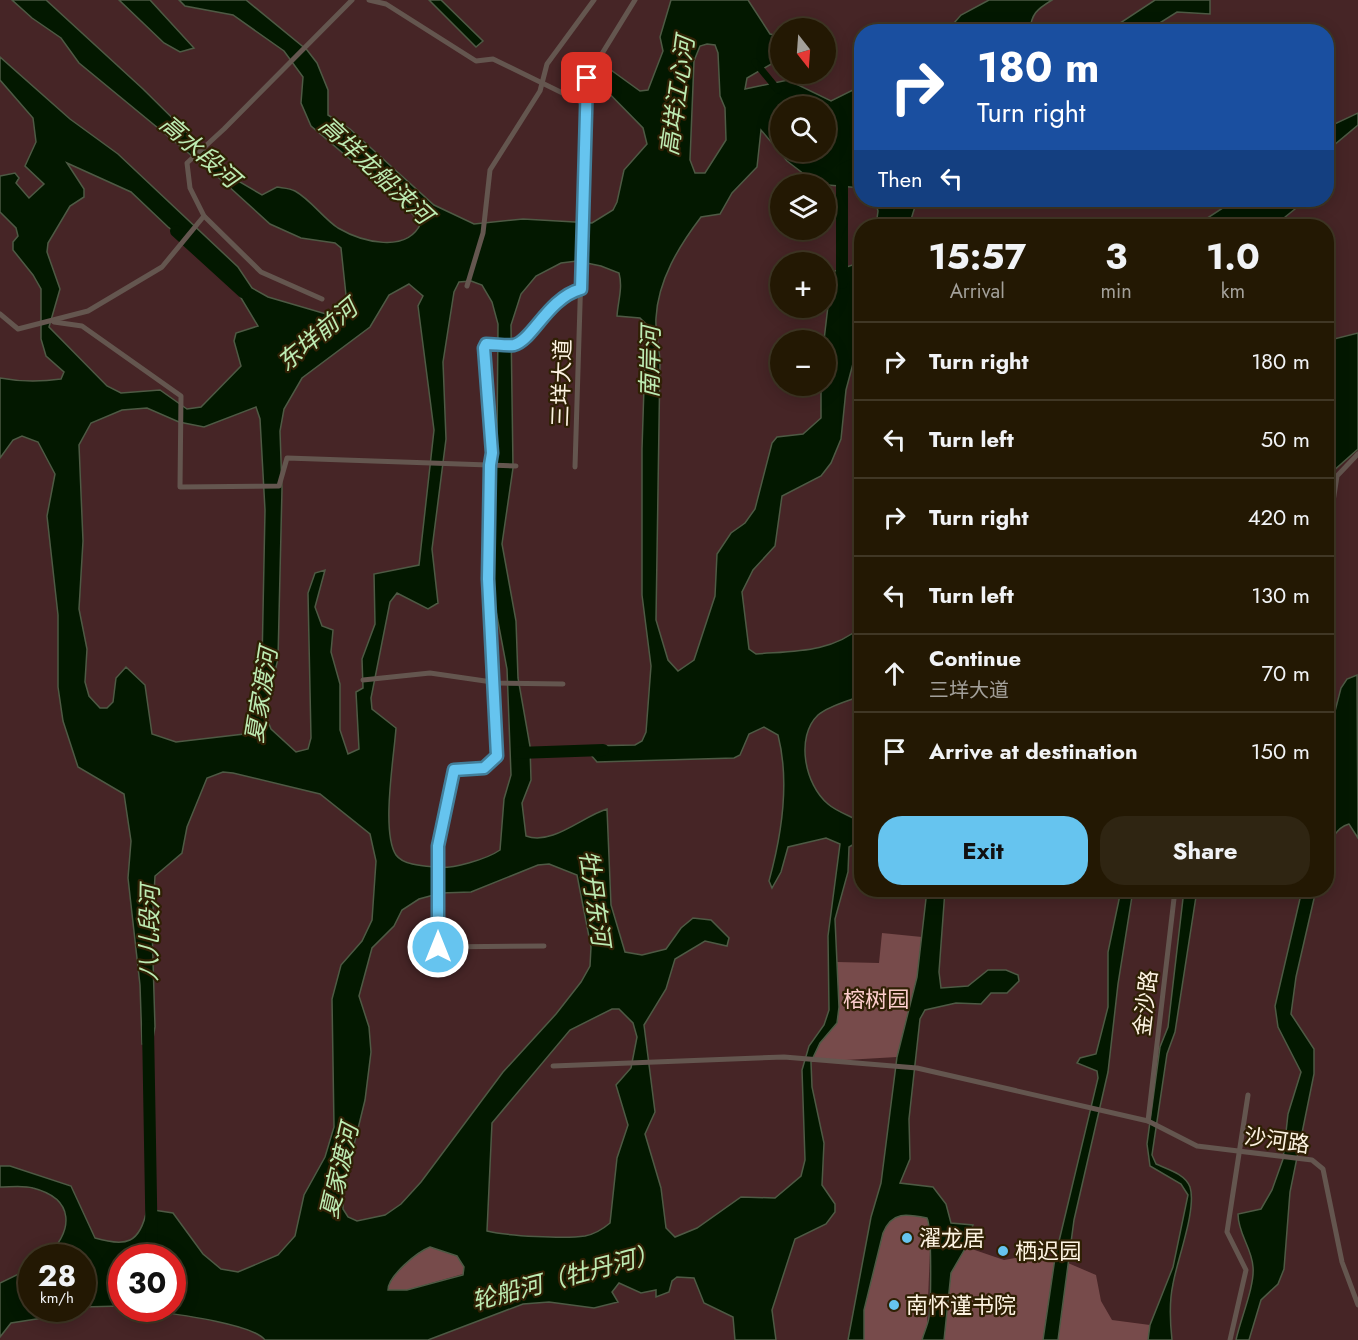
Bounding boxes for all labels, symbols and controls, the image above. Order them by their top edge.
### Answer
north arrow [770,18,836,84]
map controls [770,18,836,396]
water label: 高垟江心河 [651,30,703,158]
text: 180 m [977,37,1100,98]
icon: right [878,48,956,126]
pin [561,52,612,103]
icon: arrive [570,61,603,94]
text: Turn right [977,93,1085,132]
button: search [770,96,836,162]
water label: 高水段河 [152,106,251,198]
water label: 高垟龙船浃河 [311,108,444,235]
icon: left [935,162,968,195]
text: Then [878,163,923,195]
button: layers [770,174,836,240]
text: 15:57 [928,230,1026,282]
text: 3 [1105,230,1127,282]
text: 1.0 [1206,230,1260,282]
button: + [770,252,836,318]
text: Arrival [950,277,1005,306]
text: min [1100,277,1132,306]
text: km [1221,277,1245,306]
water label: 东垟前河 [269,288,368,379]
water label: 南岸河 [632,322,668,398]
button: − [770,330,836,396]
street label: 三垟大道 [543,338,579,428]
icon: right [878,345,911,378]
text: Turn right [929,345,1029,377]
text: 180 m [1251,345,1310,377]
icon: left [878,423,911,456]
text: Turn left [929,423,1014,455]
text: 50 m [1261,423,1310,455]
icon: right [878,501,911,534]
text: Turn right [929,501,1029,533]
text: 420 m [1248,501,1310,533]
icon: left [878,579,911,612]
text: Turn left [929,579,1014,611]
text: 130 m [1251,579,1310,611]
water label: 夏家渡河 [236,641,286,745]
text: Continue [929,642,1021,674]
icon: ahead [878,657,911,690]
text: 70 m [1261,657,1310,689]
text: 三垟大道 [929,676,1009,705]
icon: arrive [878,735,911,768]
text: Arrive at destination [929,735,1138,767]
text: 150 m [1251,735,1310,767]
button: Exit [878,816,1088,885]
button: Share [1100,816,1310,885]
water label: 牡丹东河 [571,848,620,952]
water label: 八儿段河 [131,881,167,981]
position arrow [406,915,470,979]
street label: 金沙路 [1125,968,1165,1038]
park label: 榕树园 [843,983,909,1015]
water label: 夏家渡河 [311,1116,368,1222]
street label: 沙河路 [1242,1120,1312,1160]
place label: 濯龙居 [919,1222,985,1254]
marker: 濯龙居 [900,1231,914,1245]
water label: 轮船河（牡丹河） [468,1235,662,1319]
place label: 栖迟园 [1015,1235,1081,1267]
speed limit sign: 30 [108,1244,186,1322]
marker: 栖迟园 [996,1244,1010,1258]
text: 28 [38,1254,76,1297]
text: km/h [40,1287,74,1309]
place label: 南怀谨书院 [906,1289,1016,1321]
marker: 南怀谨书院 [887,1298,901,1312]

